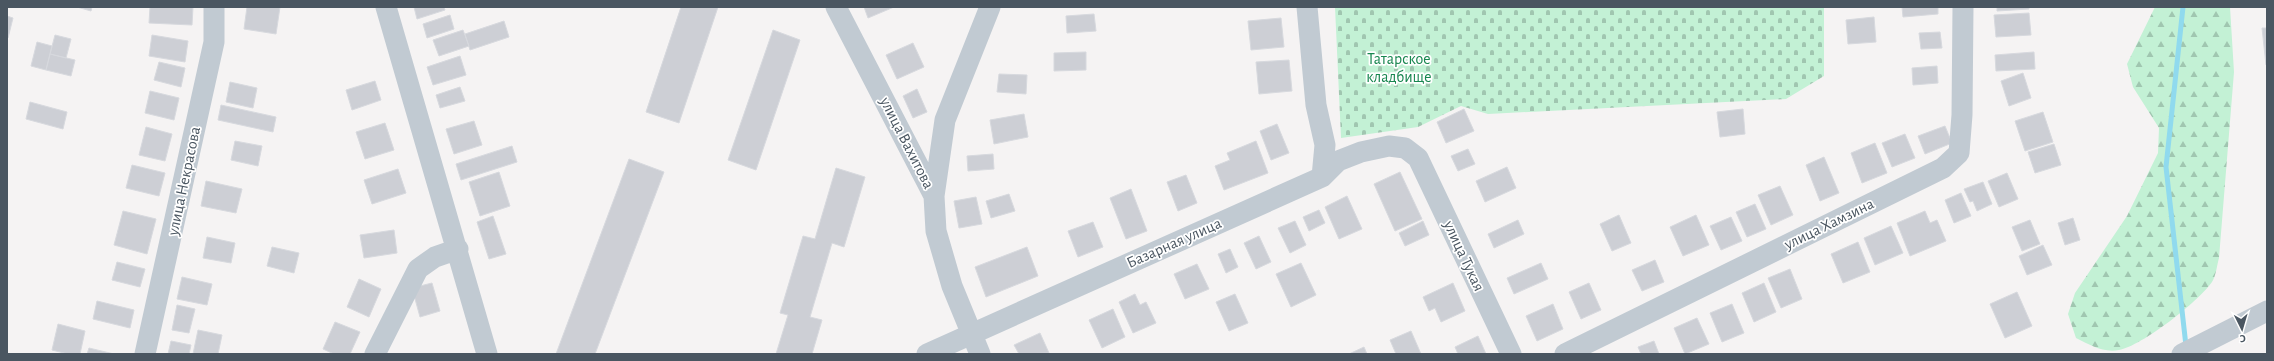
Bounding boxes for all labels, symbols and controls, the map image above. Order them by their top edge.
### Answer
park label: Татарское кладбище [1366,51,1432,85]
street label: улица Вахитова [876,94,937,192]
street label: улица Некрасова [164,125,204,238]
street label: улица Хамзина [1781,195,1877,254]
street label: Базарная улица [1124,215,1224,272]
street label: улица Тукая [1439,217,1487,294]
north arrow [2222,309,2262,349]
text: С [2239,333,2246,344]

